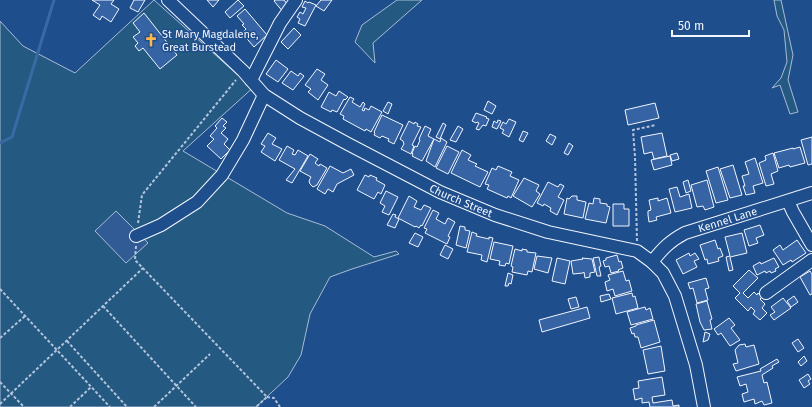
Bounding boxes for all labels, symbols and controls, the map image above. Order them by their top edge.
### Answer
scale bar [672,12,749,38]
text: 50 m [678,19,704,33]
place label: St Mary Magdalene, Great Burstead [162,28,259,54]
church icon: St Mary Magdalene, Great Burstead [143,32,159,48]
street label: Church Street [427,182,494,220]
street label: Kennel Lane [697,205,759,235]

